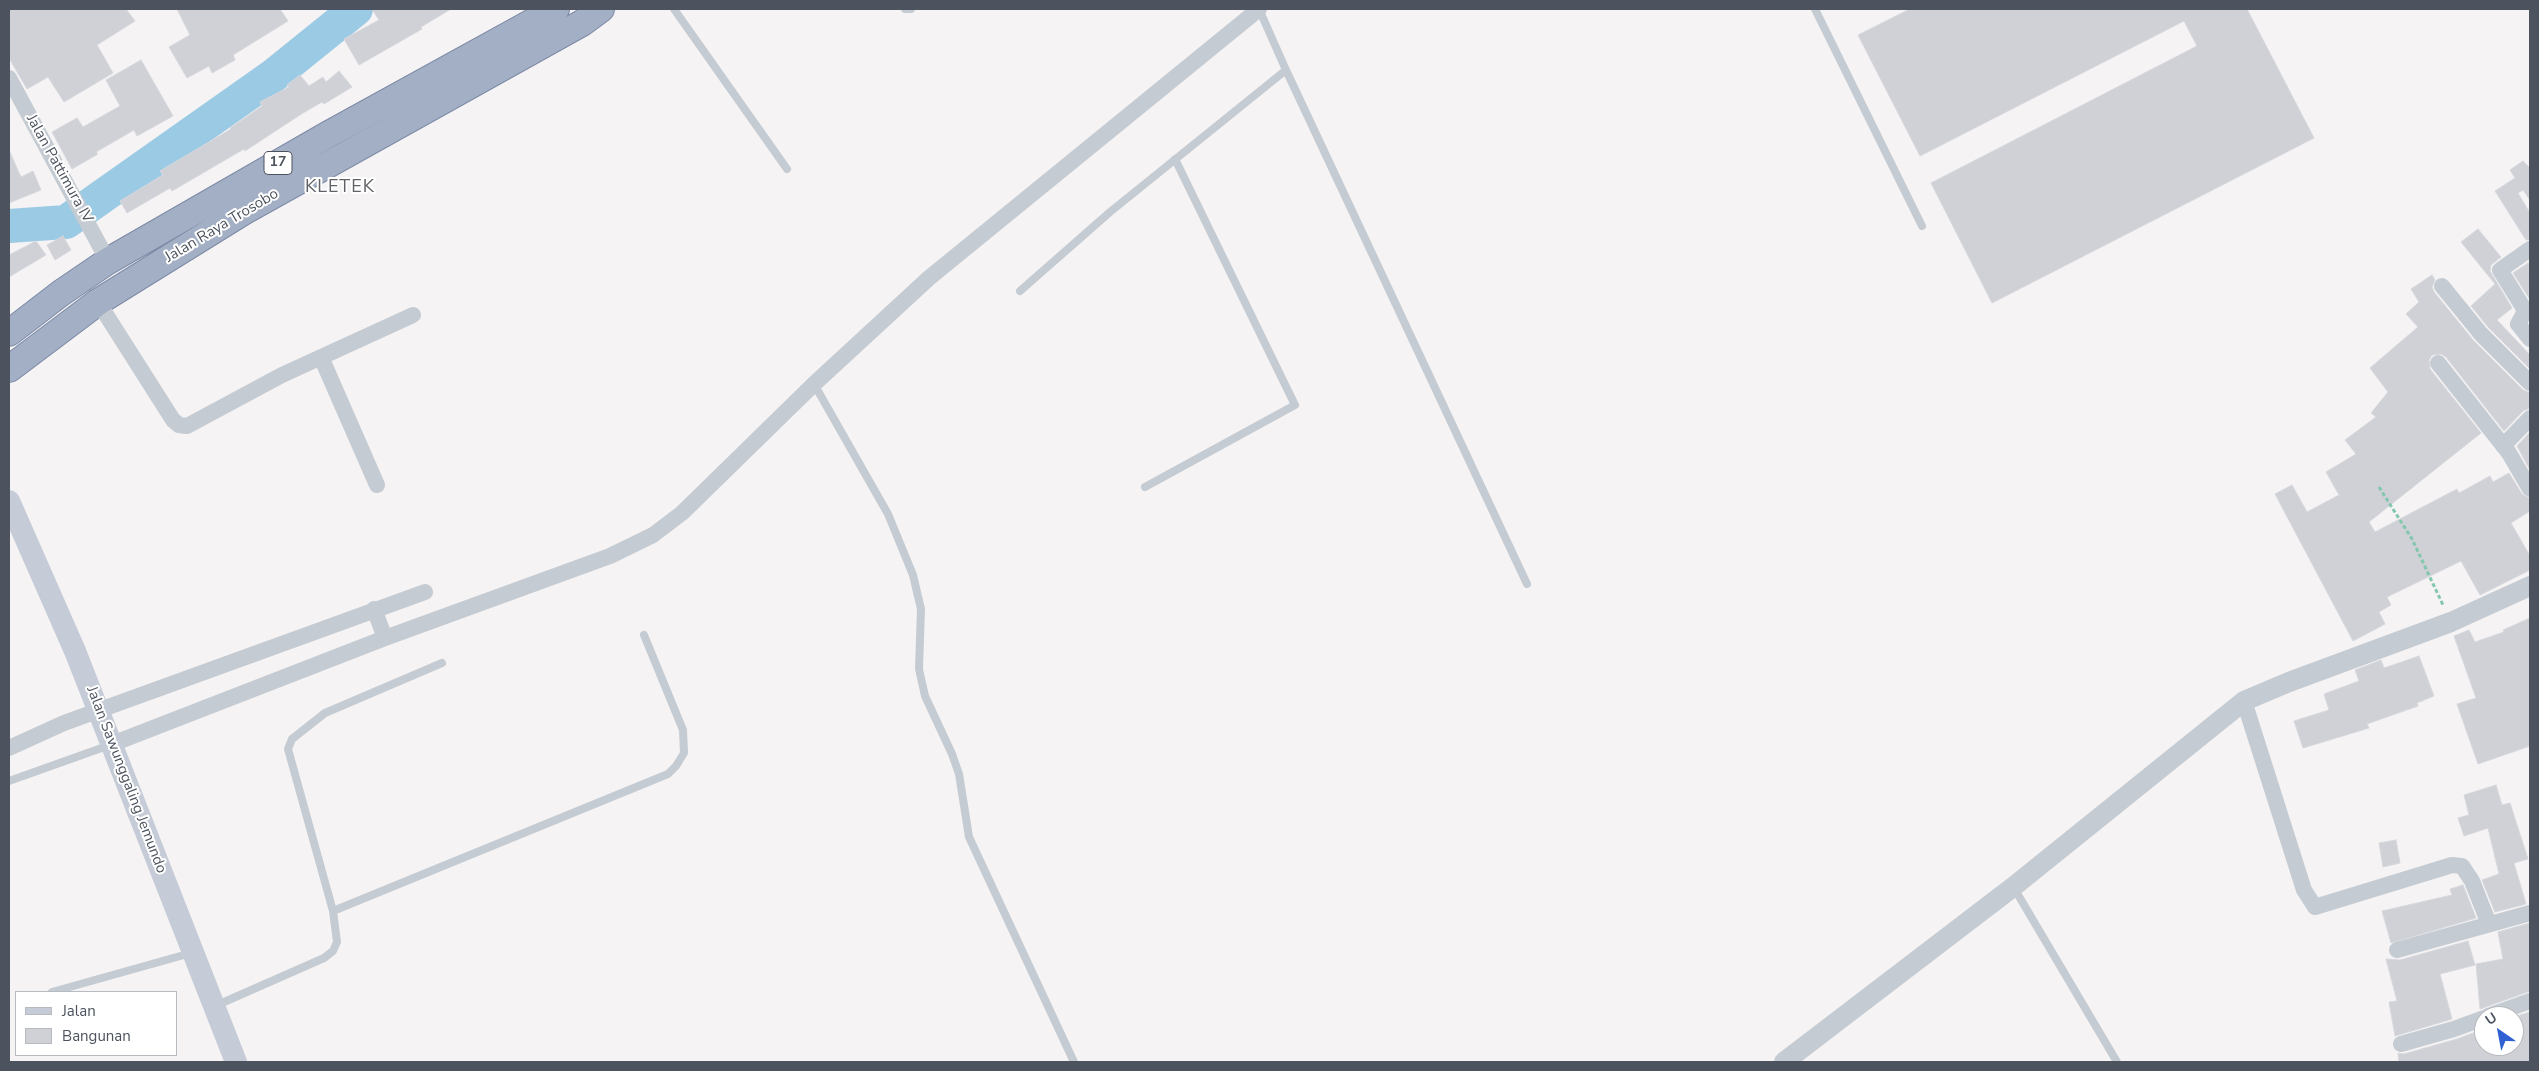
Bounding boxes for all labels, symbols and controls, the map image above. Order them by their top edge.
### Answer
street label: Jalan Pattimura IV [22,112,96,226]
road number: 17 [264,152,292,174]
district label: KLETEK [304,177,376,199]
street label: Jalan Raya Trosobo [162,185,282,267]
street label: Jalan Sawunggaling Jemundo [82,684,170,876]
legend [15,991,178,1056]
text: Jalan [62,1001,96,1021]
north arrow [2474,1006,2524,1056]
text: U [2482,1008,2501,1030]
text: Bangunan [62,1026,131,1046]

